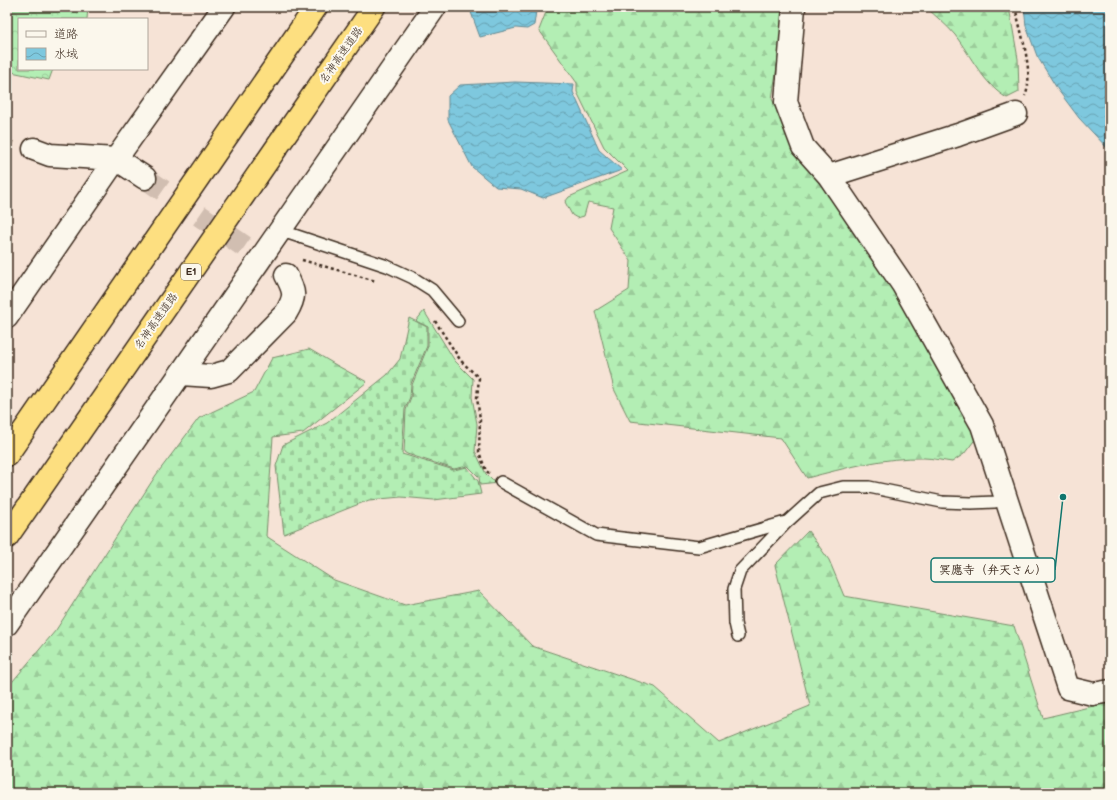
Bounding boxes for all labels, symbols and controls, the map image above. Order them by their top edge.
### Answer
legend [18,18,148,70]
street label: 名神高速道路 [317,24,365,86]
text: 道路 [54,27,78,42]
text: 水域 [54,47,78,62]
road number: E1 [181,264,201,280]
street label: 名神高速道路 [132,290,180,352]
callout: 冥應寺（弁天さん） [931,558,1055,582]
text: 冥應寺（弁天さん） [939,563,1047,578]

